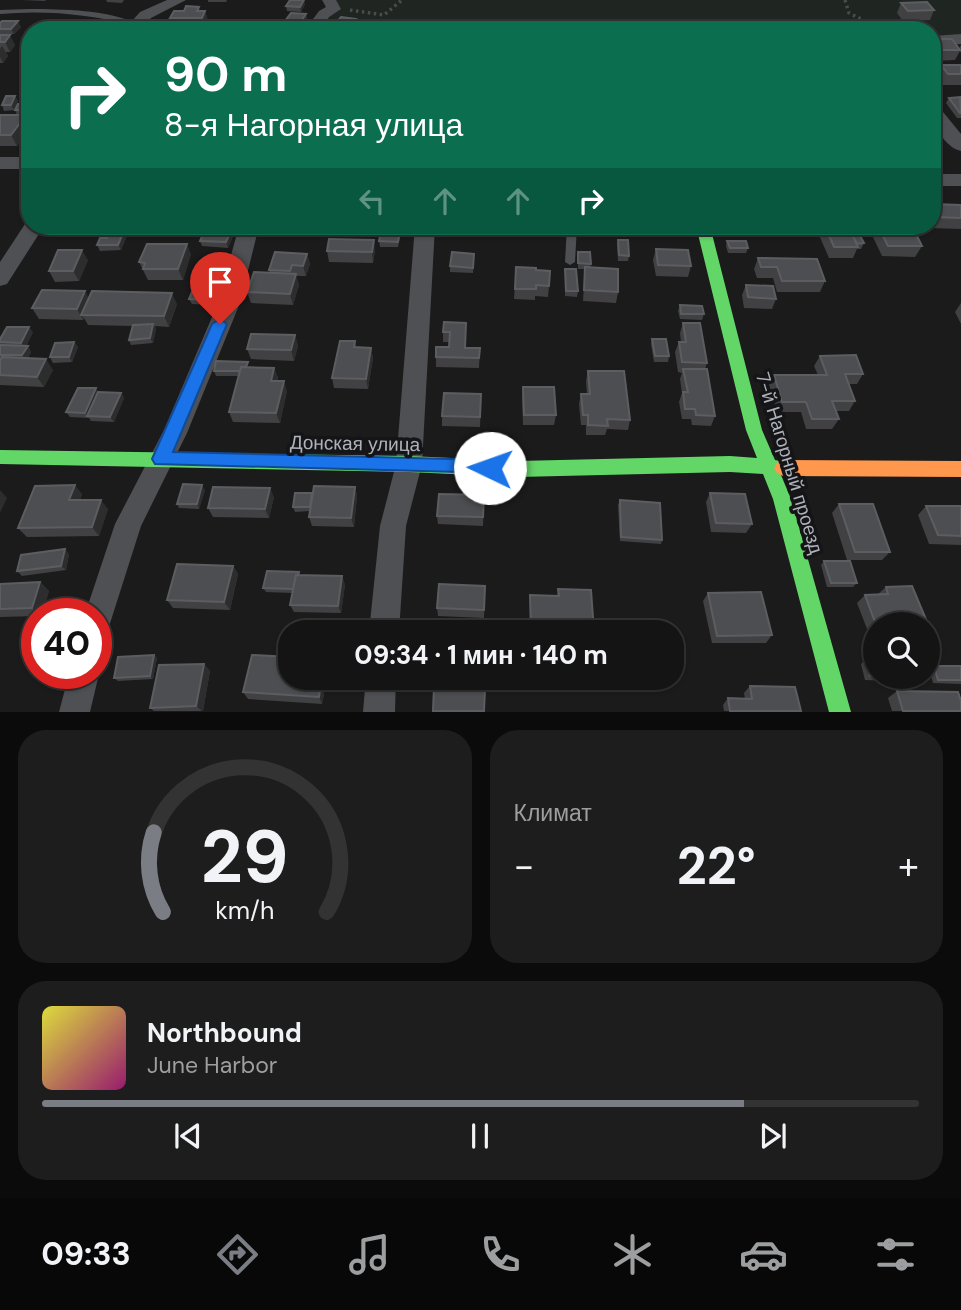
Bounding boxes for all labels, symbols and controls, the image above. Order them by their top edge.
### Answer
text: 90 m [164,42,287,106]
icon: right [49,49,140,140]
text: 8-я Нагорная улица [164,104,463,146]
icon: left [353,182,391,220]
icon: ahead [426,182,464,220]
icon: ahead [499,182,537,220]
icon: right [572,182,610,220]
pin [190,252,250,324]
icon: arrive [201,263,239,301]
street label: 7-й Нагорный проезд [750,370,829,557]
street label: Донская улица [290,430,421,457]
position arrow [453,431,527,505]
speed limit sign: 40 [21,598,112,689]
map controls [863,612,940,689]
button: search [863,612,940,689]
text: 09:34 · 1 мин · 140 m [354,638,608,672]
text: Климат [514,798,592,828]
text: 29 [201,811,289,906]
text: 22° [677,832,756,900]
text: − [514,841,534,891]
text: + [898,841,919,891]
text: km/h [215,894,274,927]
text: Northbound [147,1016,302,1050]
text: June Harbor [147,1050,277,1080]
icon: previous [169,1117,207,1155]
icon: pause [461,1117,499,1155]
icon: next [754,1117,792,1155]
icon: directions [213,1230,262,1279]
icon: music [345,1230,394,1279]
icon: phone [476,1230,525,1279]
icon: climate [608,1230,657,1279]
icon: car [739,1230,788,1279]
icon: filters [871,1230,920,1279]
text: 09:33 [41,1233,131,1275]

